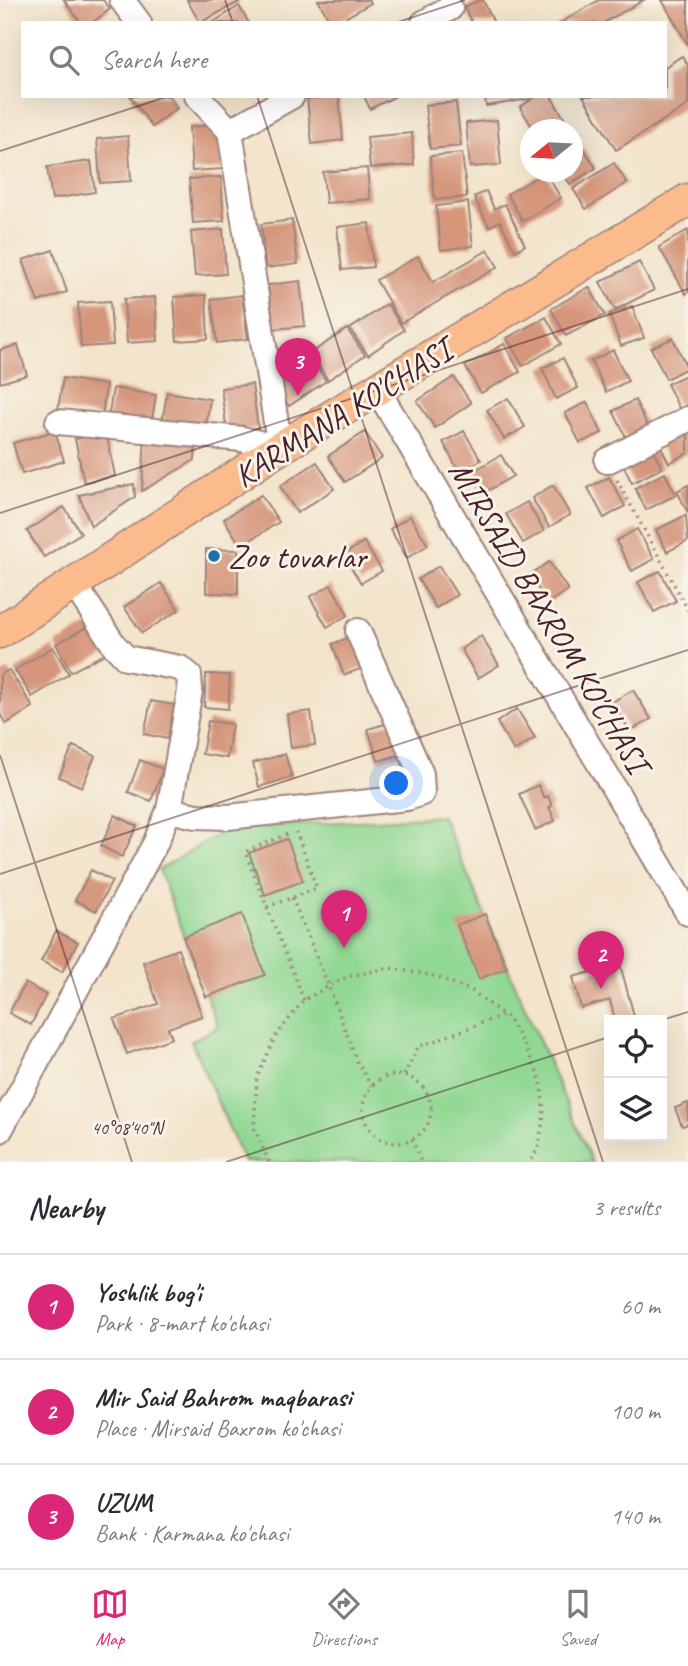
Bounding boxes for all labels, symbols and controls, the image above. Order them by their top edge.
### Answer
search box [21,21,667,98]
icon: search [45,41,83,79]
text: Search here [101,43,207,76]
north arrow [520,119,583,182]
street label: KARMANA KO'CHASI [226,325,465,497]
pin: 3 [275,338,321,396]
street label: MIRSAID BAXROM KO'CHASI [439,453,662,786]
place label: Zoo tovarlar [228,536,368,578]
marker: Zoo tovarlar [206,548,222,564]
your location [379,766,413,800]
pin: 1 [321,890,367,948]
pin: 2 [578,931,624,989]
map controls [604,1015,667,1141]
button: locate [604,1015,667,1078]
button: layers [604,1078,667,1141]
text: 40°08'40"N [92,1117,166,1139]
text: Nearby [28,1189,104,1227]
text: 3 results [593,1193,660,1222]
text: Yoshlik bog'i [95,1276,201,1309]
text: 1 [46,1292,56,1321]
text: 60 m [621,1292,660,1321]
text: Park · 8-mart ko'chasi [95,1309,269,1338]
text: Mir Said Bahrom maqbarasi [95,1381,351,1414]
text: 2 [46,1397,56,1426]
text: 100 m [611,1397,660,1426]
text: Place · Mirsaid Baxrom ko'chasi [95,1414,341,1443]
text: UZUM [95,1486,152,1519]
text: 3 [46,1502,56,1531]
text: 140 m [611,1502,660,1531]
text: Bank · Karmana ko'chasi [95,1519,289,1548]
tab: Map [91,1585,129,1651]
tab: Directions [311,1585,377,1651]
tab: Saved [559,1585,597,1651]

